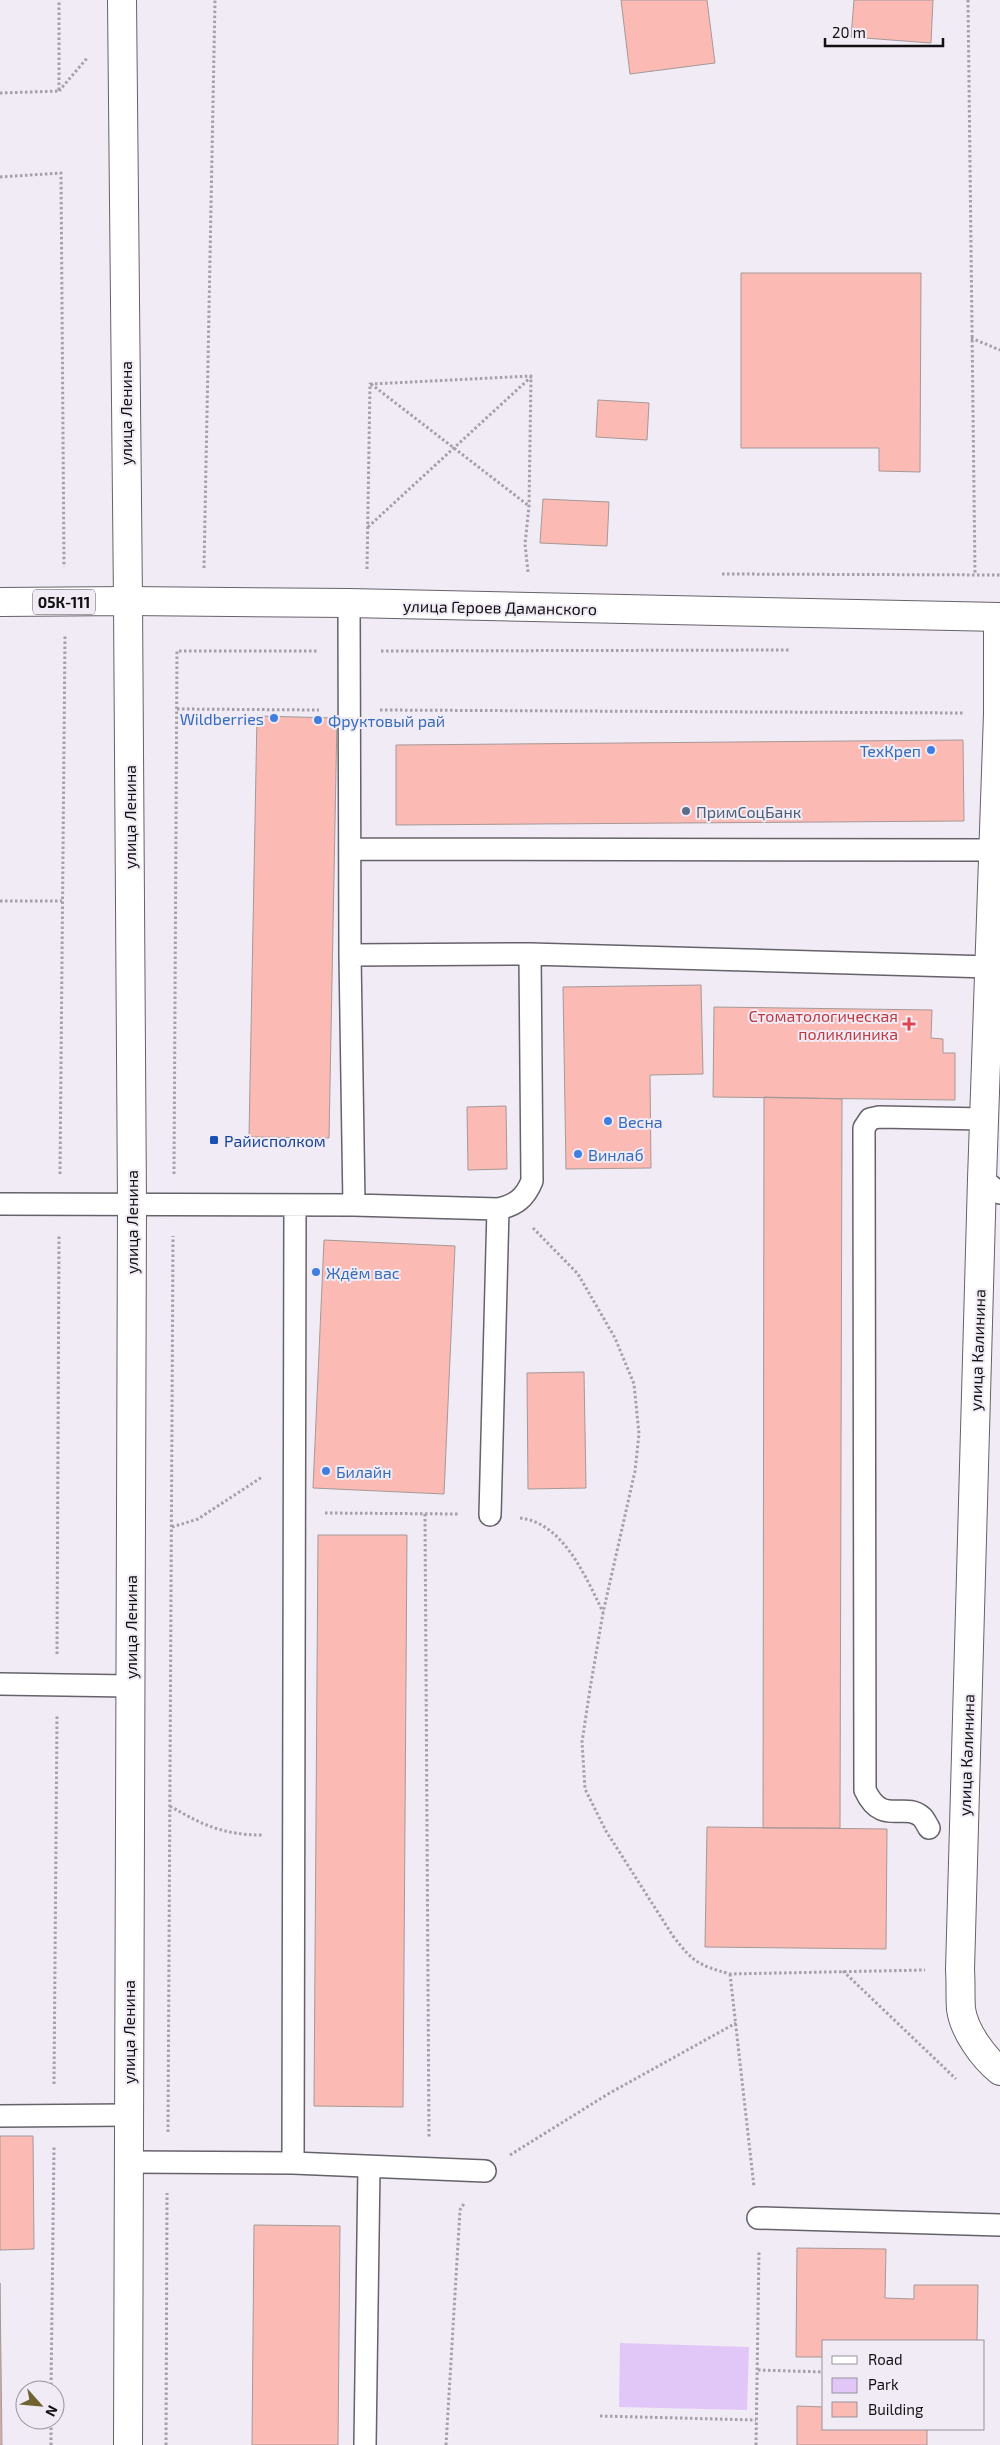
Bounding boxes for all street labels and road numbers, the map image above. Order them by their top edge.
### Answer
street label: улица Ленина [116,361,136,465]
road number: 05К-111 [33,590,95,614]
street label: улица Героев Даманского [403,596,597,619]
street label: улица Ленина [120,765,140,869]
street label: улица Ленина [122,1170,142,1274]
street label: улица Калинина [965,1289,990,1411]
street label: улица Ленина [121,1575,141,1679]
street label: улица Калинина [954,1694,979,1816]
street label: улица Ленина [119,1980,139,2084]

